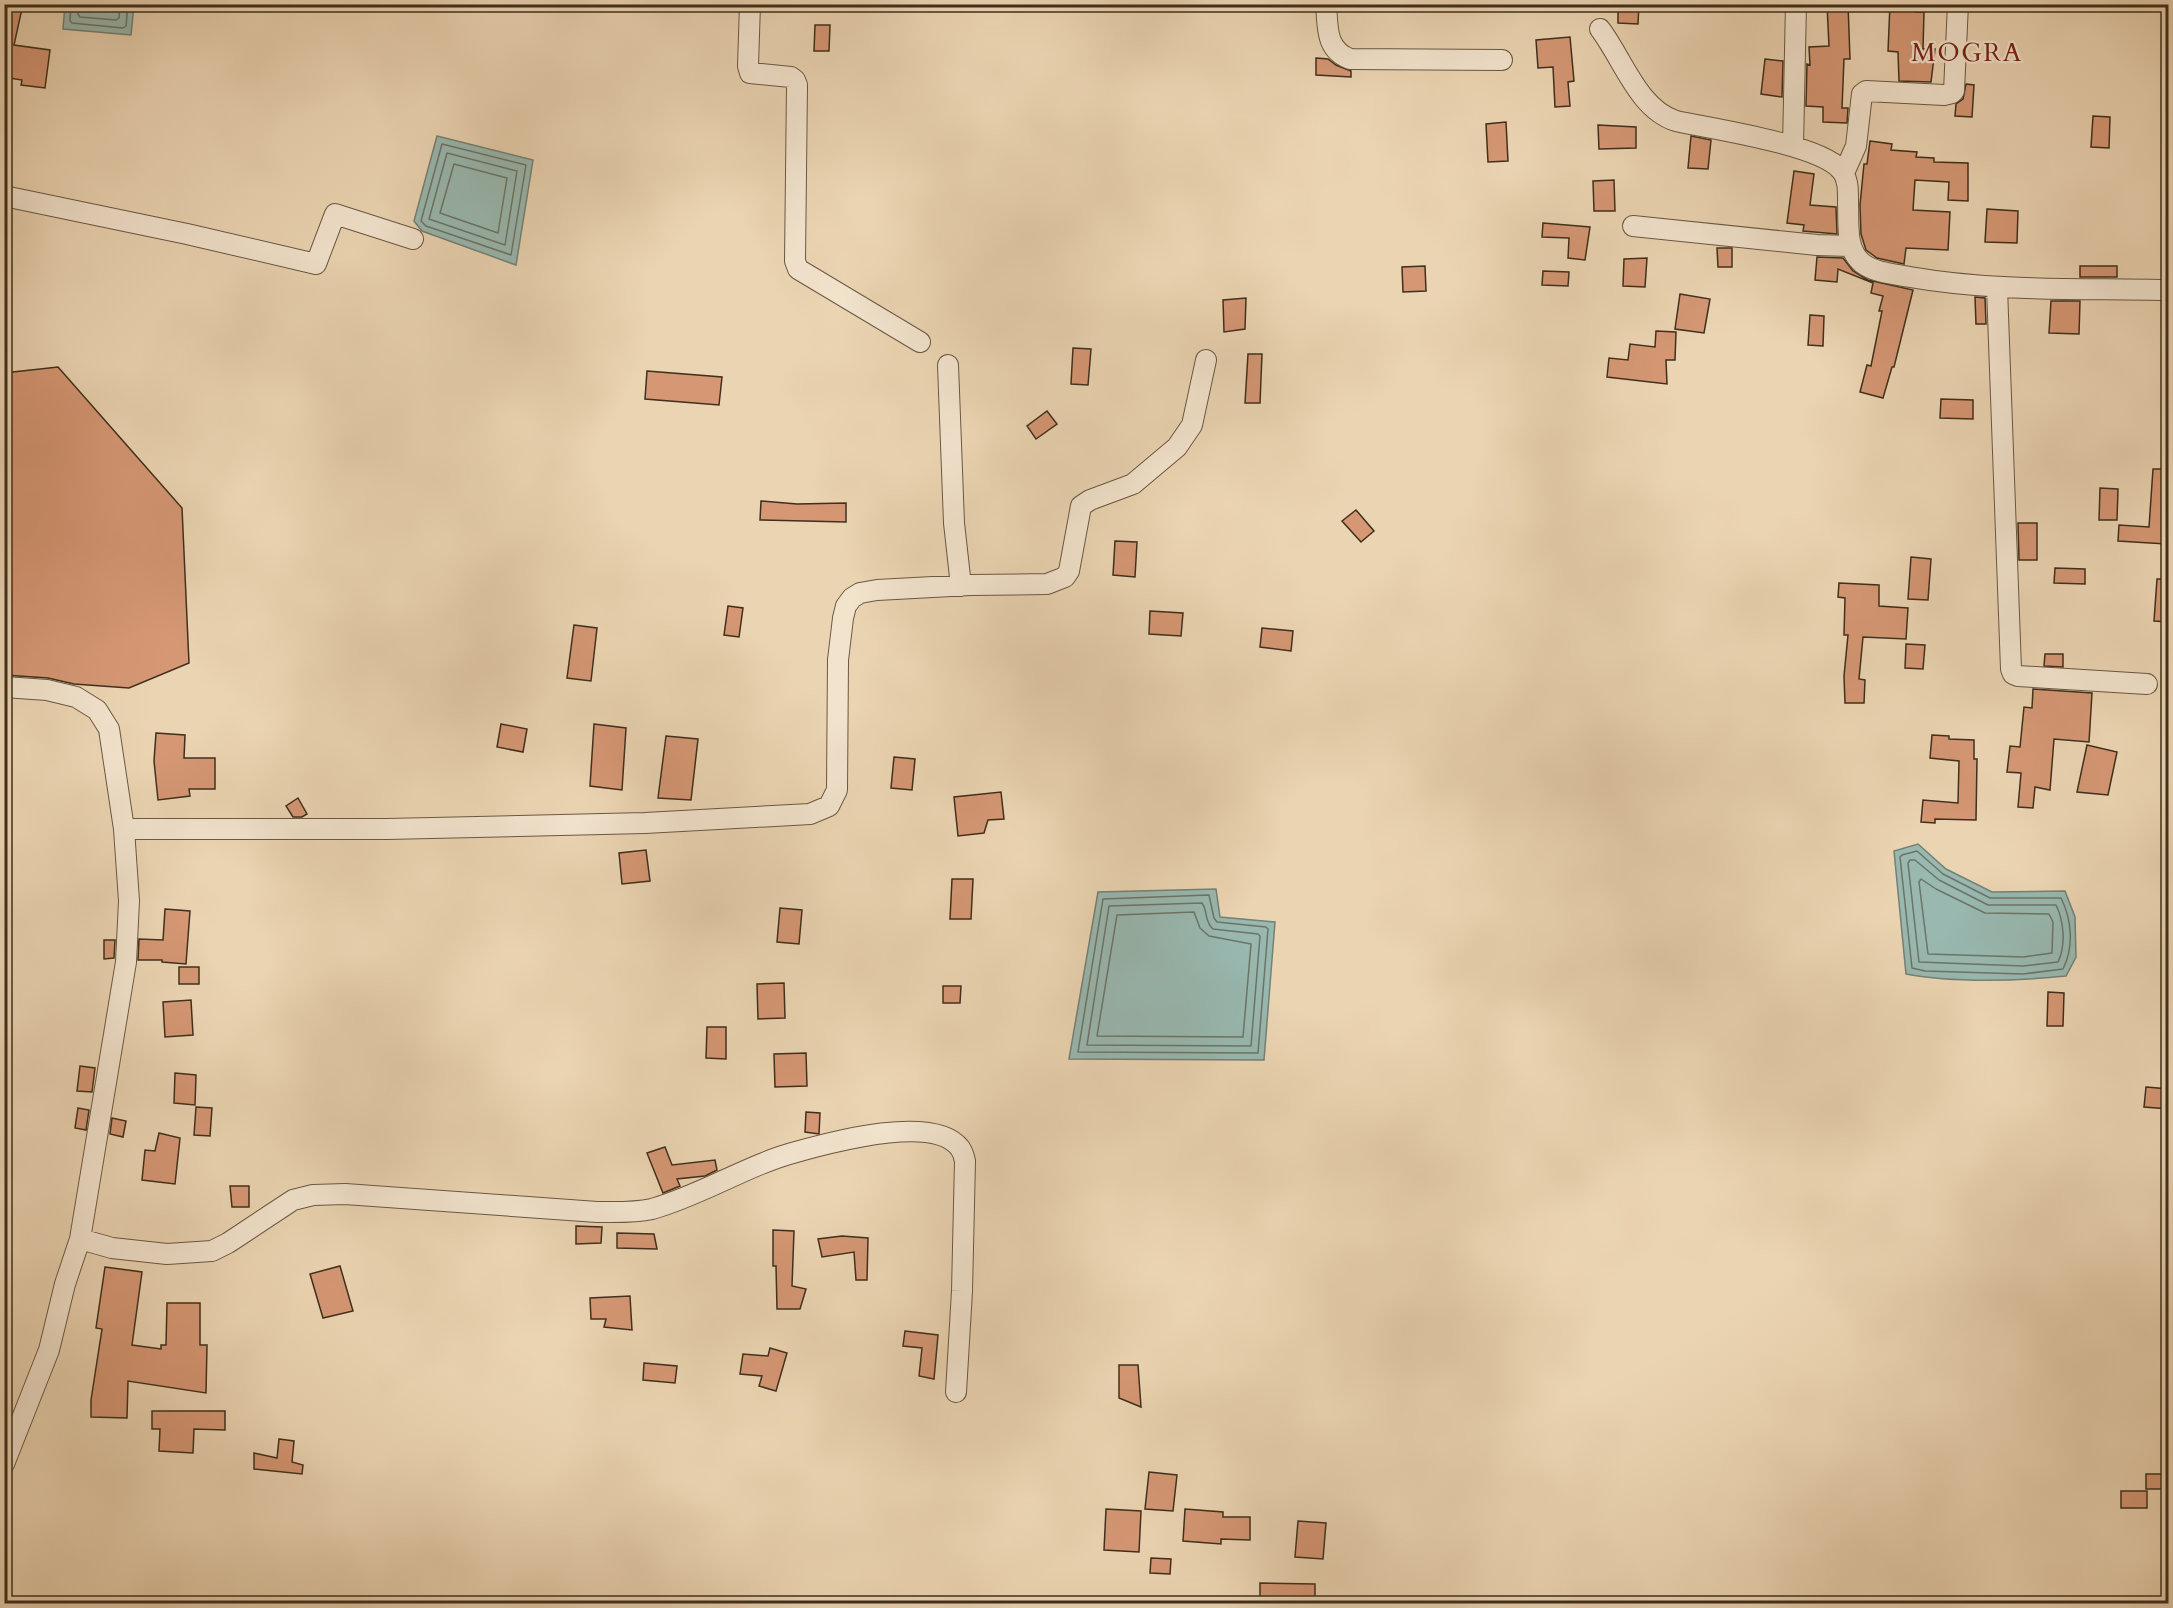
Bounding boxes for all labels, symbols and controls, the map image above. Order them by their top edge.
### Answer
district label: MOGRA [1911,35,2023,70]

